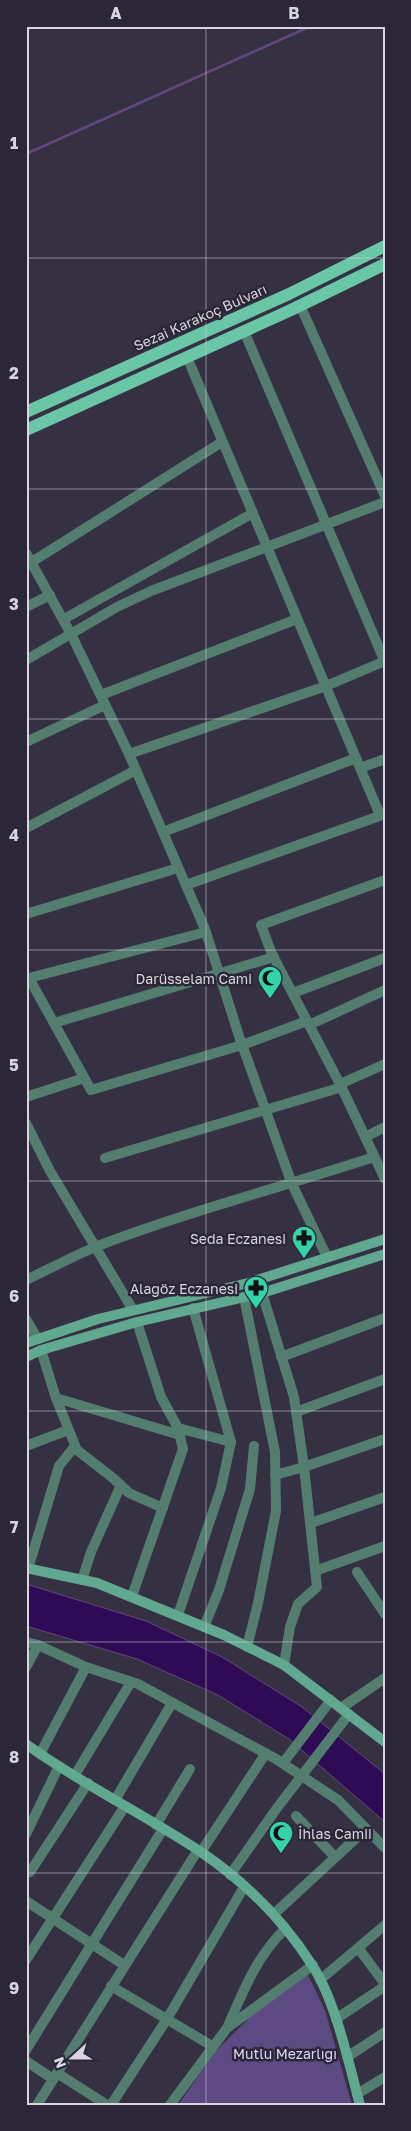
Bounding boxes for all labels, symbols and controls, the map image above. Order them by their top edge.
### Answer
text: A [110,3,122,23]
text: B [288,3,300,23]
text: 1 [10,133,18,153]
street label: Sezai Karakoç Bulvarı [131,280,269,354]
text: 2 [9,363,19,383]
text: 3 [9,594,19,614]
text: 4 [9,825,19,845]
mosque icon: Darüsselam Cami [257,965,283,999]
place label: Darüsselam Cami [136,970,252,987]
text: 5 [9,1055,19,1075]
pharmacy icon: Seda Eczanesi [291,1225,317,1259]
place label: Seda Eczanesi [190,1230,286,1247]
pharmacy icon: Alagöz Eczanesi [243,1275,269,1309]
place label: Alagöz Eczanesi [130,1280,238,1297]
text: 6 [9,1286,19,1306]
text: 7 [10,1517,19,1537]
text: 8 [9,1747,19,1767]
mosque icon: İhlas Camii [268,1820,294,1854]
place label: İhlas Camii [298,1825,372,1842]
text: 9 [9,1978,19,1998]
north arrow [48,2034,98,2084]
park label: Mutlu Mezarlığı [233,2045,337,2062]
text: N [50,2055,69,2071]

